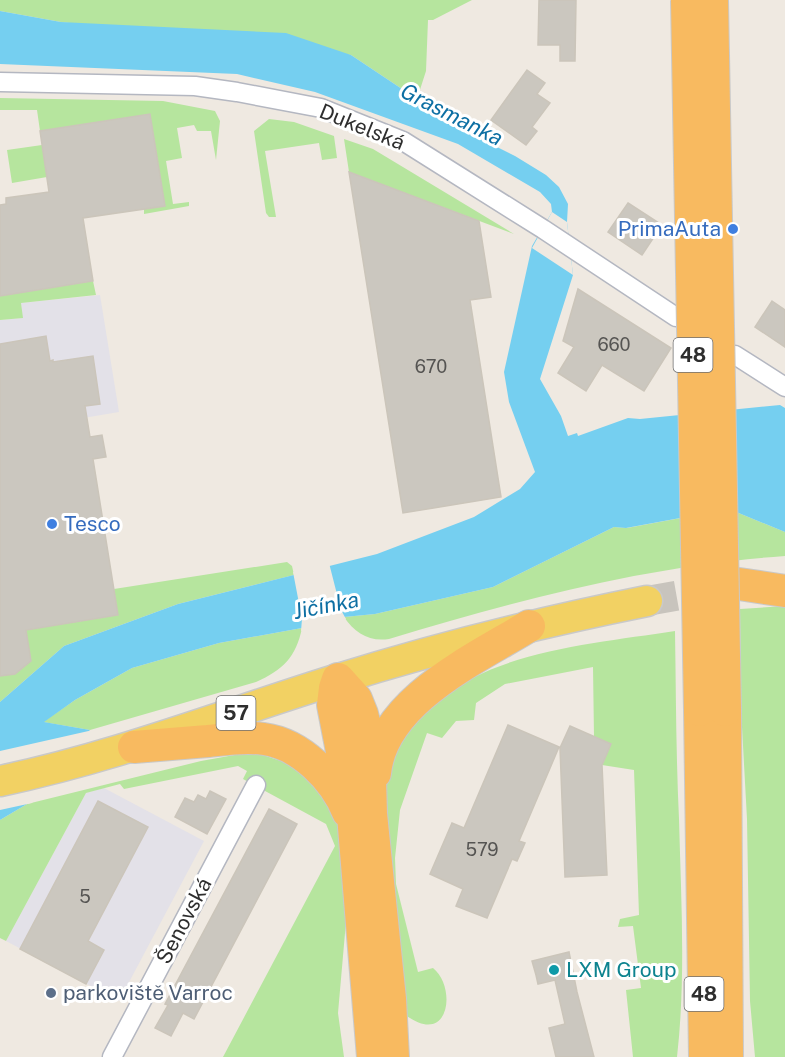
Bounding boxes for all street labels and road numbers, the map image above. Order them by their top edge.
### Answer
street label: Dukelská [316,98,409,155]
road number: 48 [674,338,712,372]
road number: 57 [216,696,256,730]
street label: Šenovská [150,873,217,968]
road number: 48 [684,977,724,1011]

